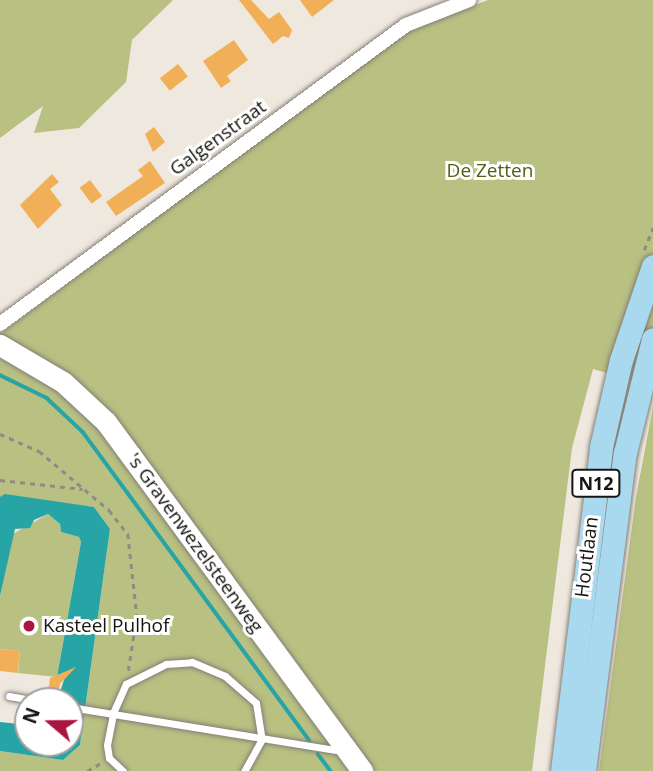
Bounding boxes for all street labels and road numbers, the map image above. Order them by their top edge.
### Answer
street label: Galgenstraat [165,95,271,181]
street label: 's Gravenwezelsteenweg [122,449,268,637]
road number: N12 [570,468,622,498]
street label: Houtlaan [571,515,603,599]

